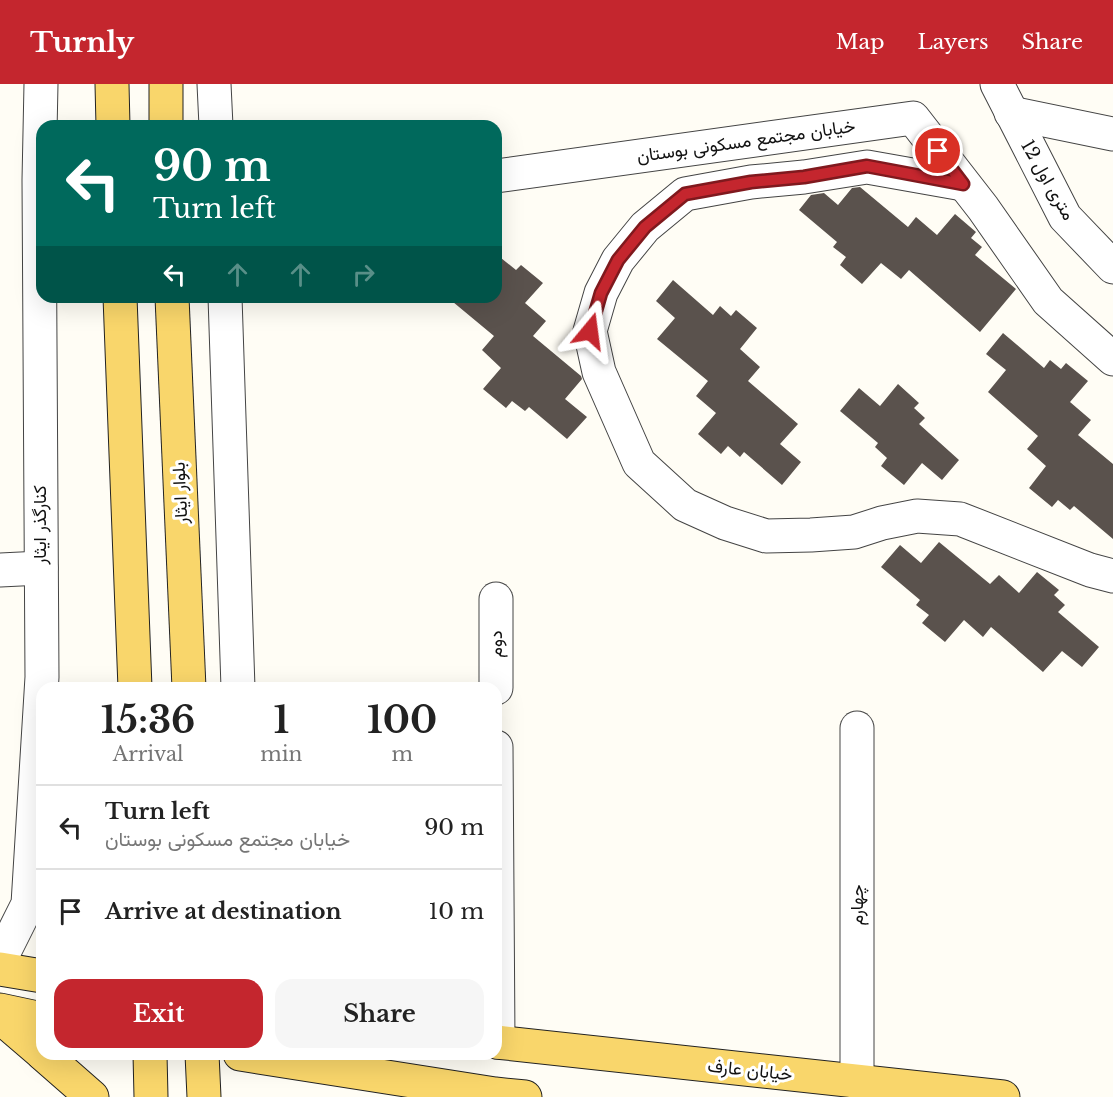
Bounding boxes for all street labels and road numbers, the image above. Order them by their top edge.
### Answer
street label: خیابان مجتمع مسکونی بوستان [635,115,857,168]
street label: 12 متری اول [1016,136,1080,224]
street label: بلوار ایثار [167,461,193,526]
street label: کنارگذر ایثار [29,485,51,566]
street label: دوم [485,630,508,658]
street label: چهارم [846,884,869,926]
street label: خیابان عارف [706,1055,794,1085]

